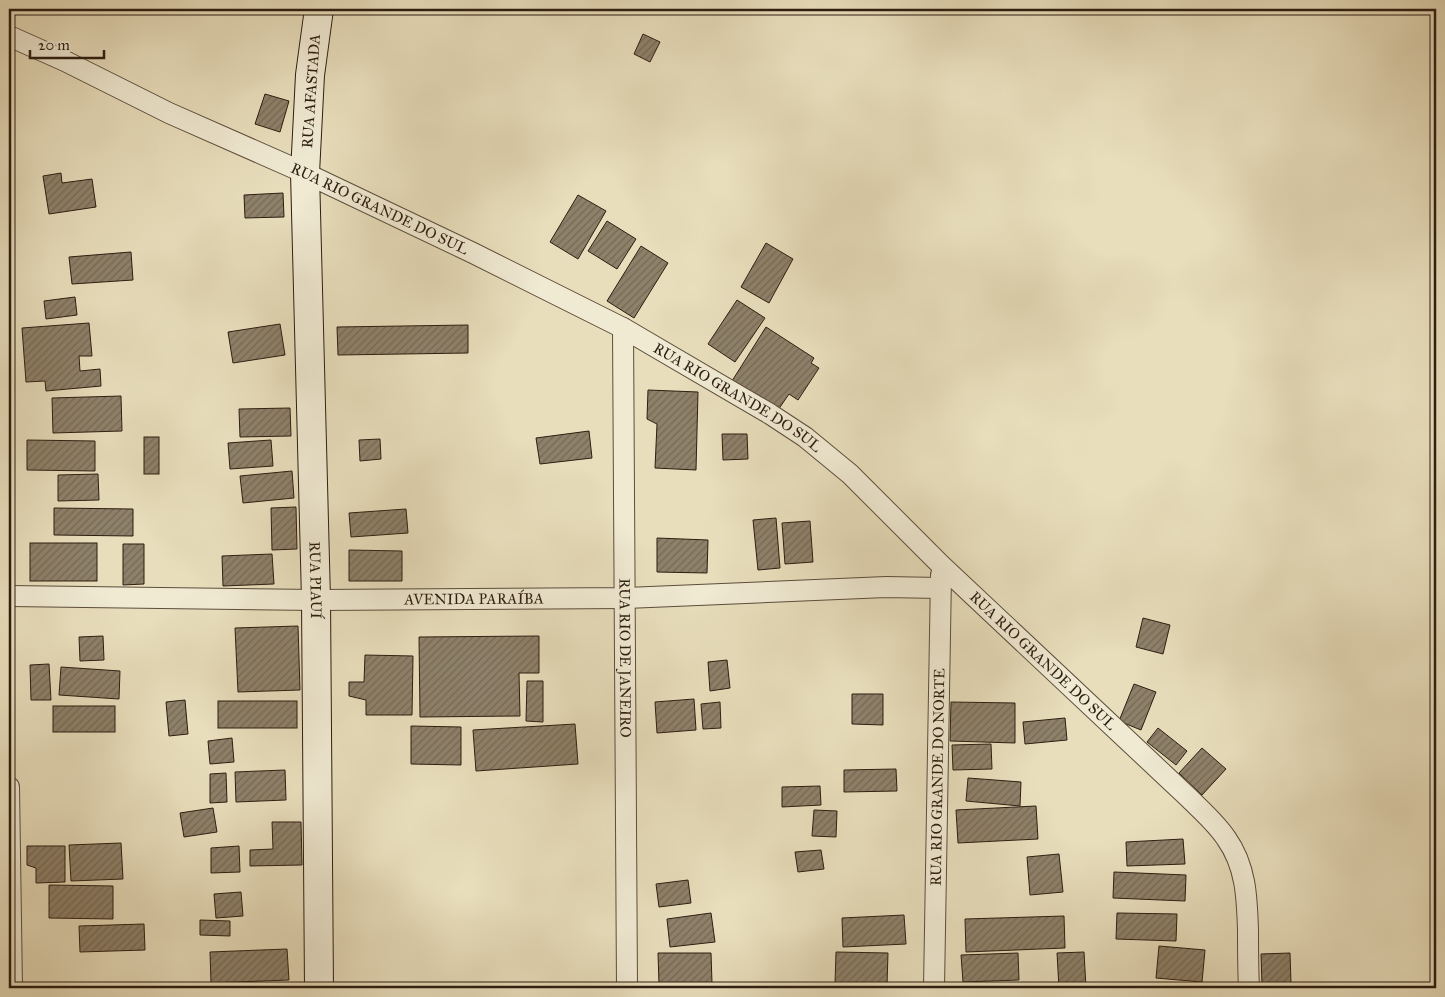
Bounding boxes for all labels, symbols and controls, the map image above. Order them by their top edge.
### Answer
scale bar [30,28,104,60]
street label: RUA AFASTADA [298,33,324,149]
text: 20 m [38,36,70,54]
street label: RUA RIO GRANDE DO SUL [288,159,471,258]
street label: RUA RIO GRANDE DO SUL [650,339,825,456]
street label: RUA PIAUÍ [305,541,326,620]
street label: RUA RIO DE JANEIRO [615,578,634,738]
street label: RUA RIO GRANDE DO SUL [966,588,1120,734]
street label: AVENIDA PARAÍBA [403,589,544,608]
street label: RUA RIO GRANDE DO NORTE [927,668,948,886]

